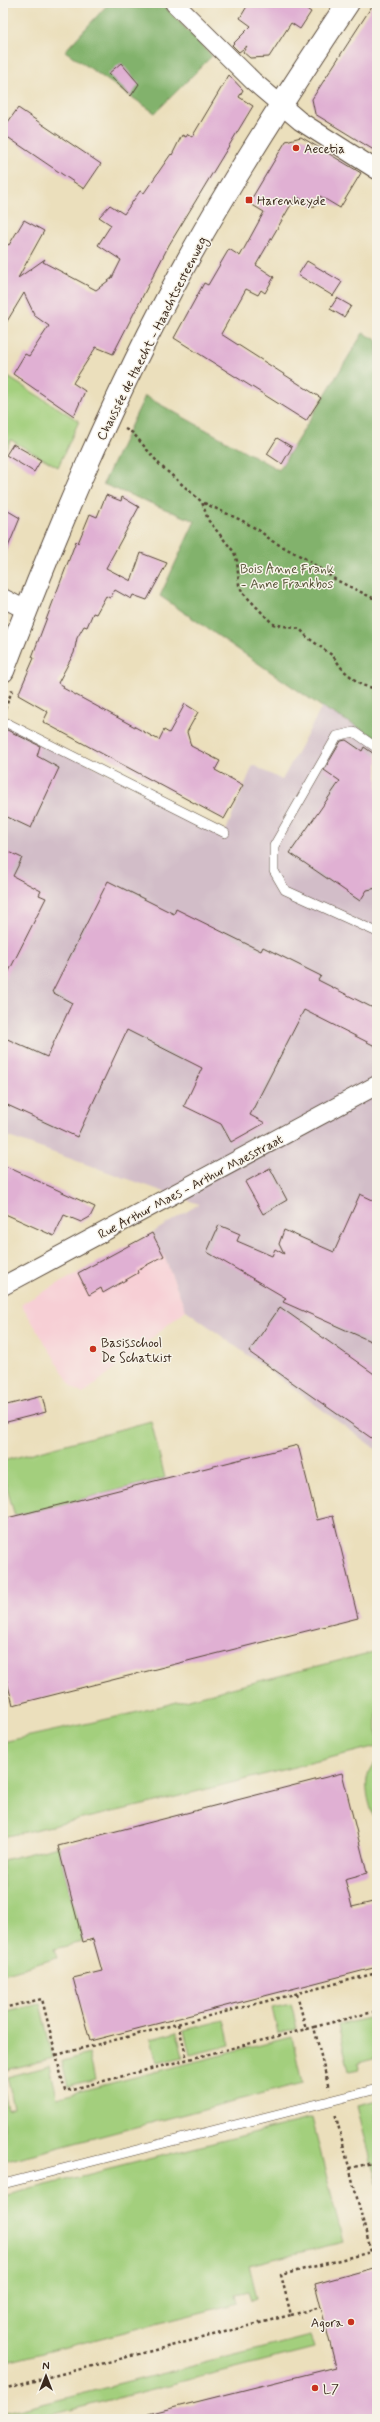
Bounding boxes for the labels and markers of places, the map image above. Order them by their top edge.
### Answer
place label: Aecetia [304,141,345,158]
marker: Aecetia [291,143,301,153]
place label: Harenheyde [257,193,326,210]
marker: Harenheyde [244,195,254,205]
place label: Basisschool De Schatkist [101,1335,172,1367]
marker: Basisschool De Schatkist [88,1344,98,1354]
place label: Agora [311,2315,343,2332]
marker: Agora [346,2317,356,2327]
place label: L7 [323,2381,339,2398]
marker: L7 [310,2383,320,2393]

